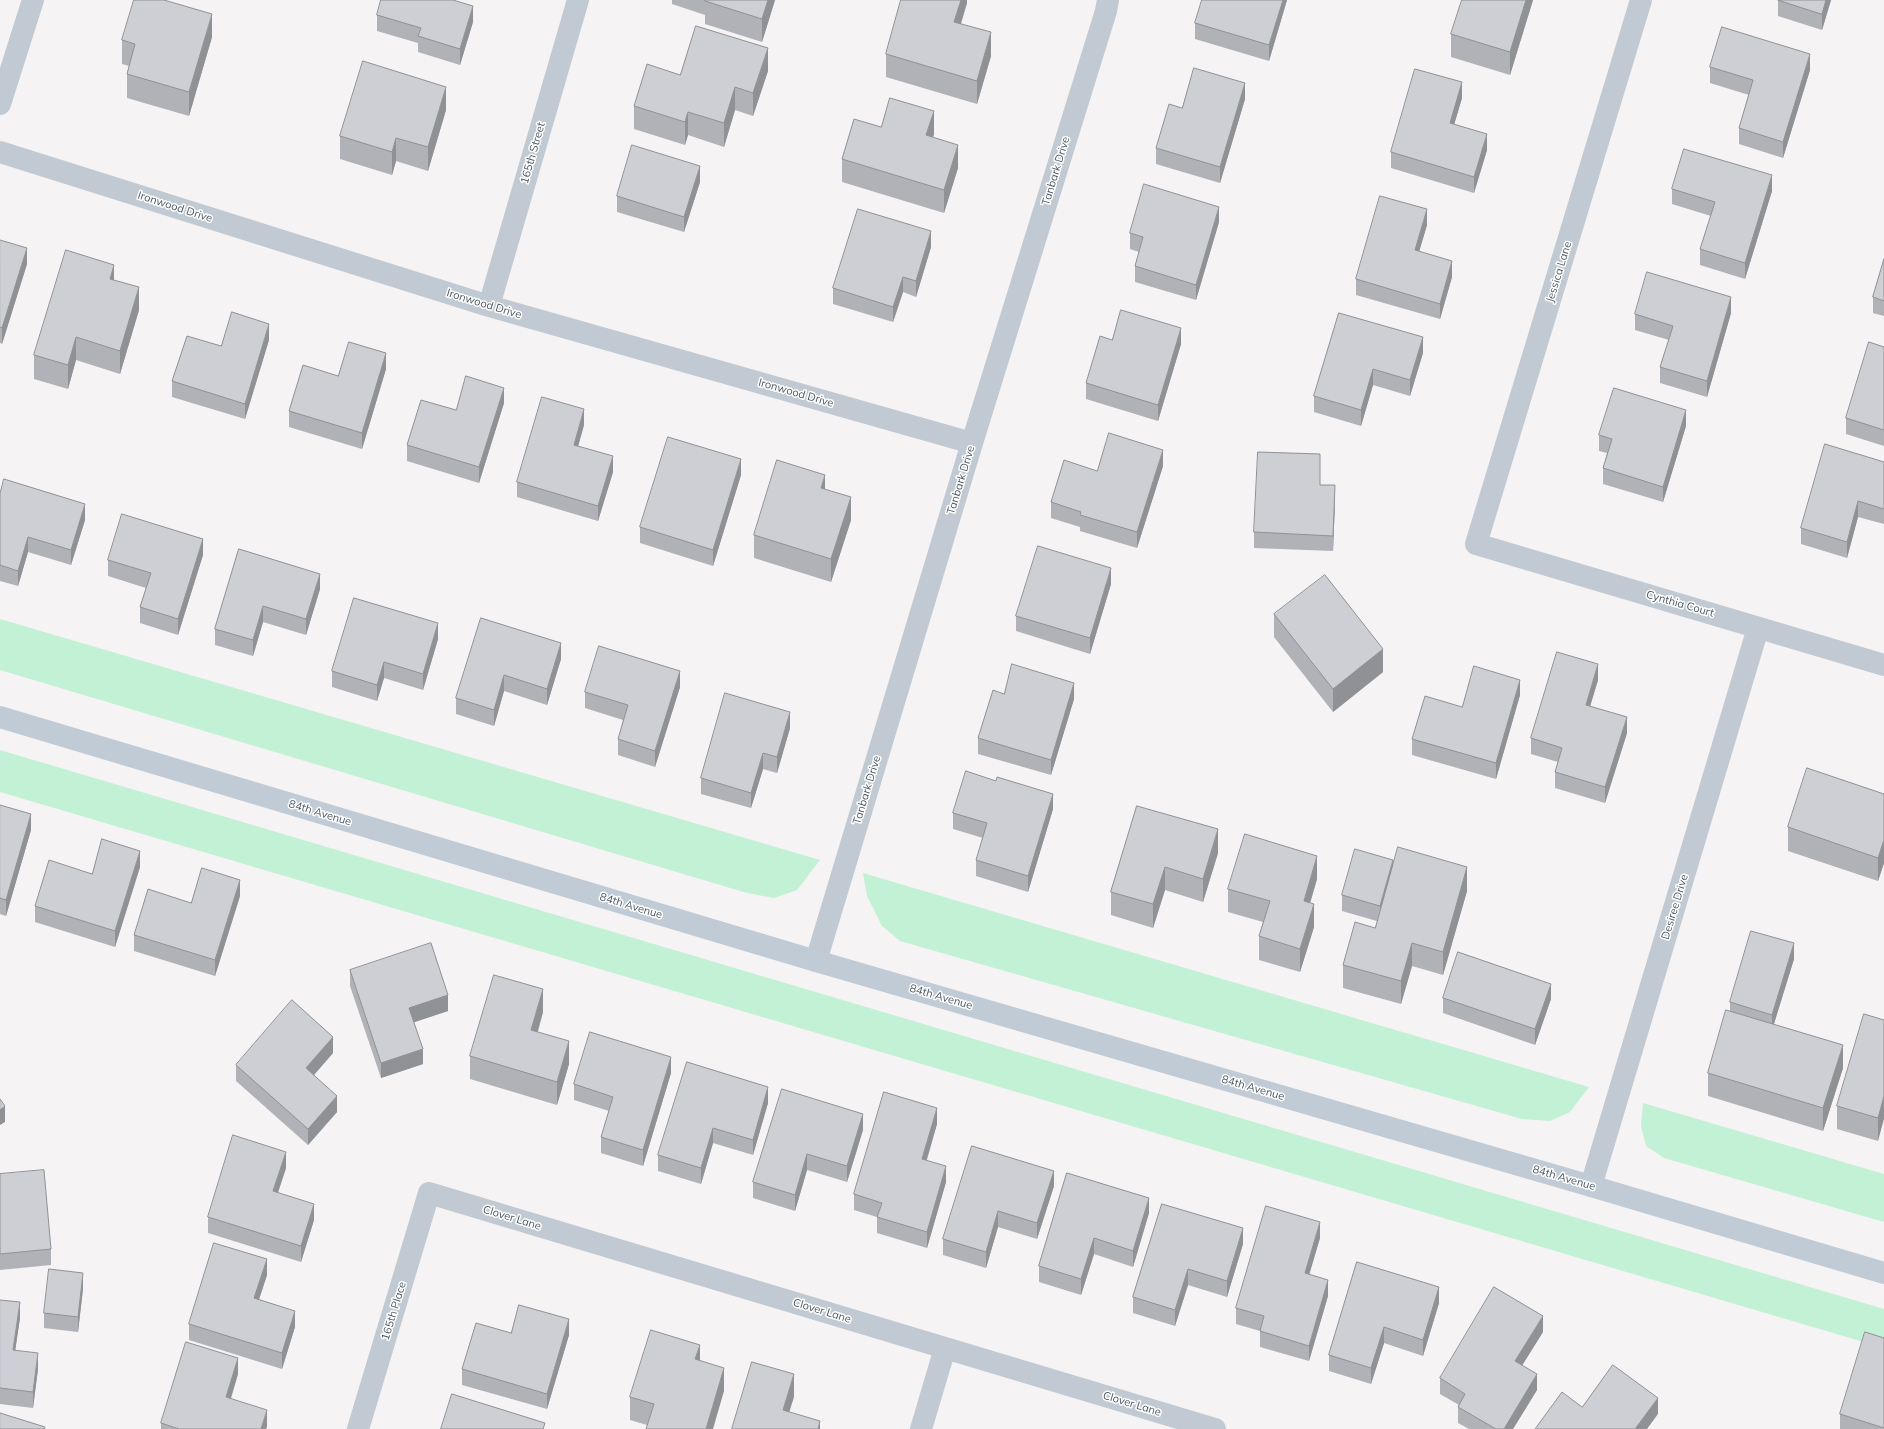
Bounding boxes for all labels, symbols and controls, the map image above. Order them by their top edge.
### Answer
street label: 165th Street [518,121,548,185]
street label: Tanbark Drive [1039,135,1073,207]
street label: Ironwood Drive [136,189,214,225]
street label: Jessica Lane [1543,240,1575,304]
street label: Ironwood Drive [445,286,523,322]
street label: Ironwood Drive [757,376,835,410]
street label: Tanbark Drive [944,444,978,516]
street label: Cynthia Court [1645,588,1715,620]
street label: Tanbark Drive [850,754,884,826]
street label: 84th Avenue [287,797,353,829]
street label: Desiree Drive [1659,873,1691,941]
street label: 84th Avenue [598,890,664,922]
street label: 84th Avenue [908,982,974,1012]
street label: 84th Avenue [1220,1073,1286,1103]
street label: 84th Avenue [1531,1163,1597,1193]
street label: Clover Lane [481,1203,543,1233]
street label: 165th Place [379,1280,409,1342]
street label: Clover Lane [791,1296,853,1326]
street label: Clover Lane [1101,1389,1163,1419]

